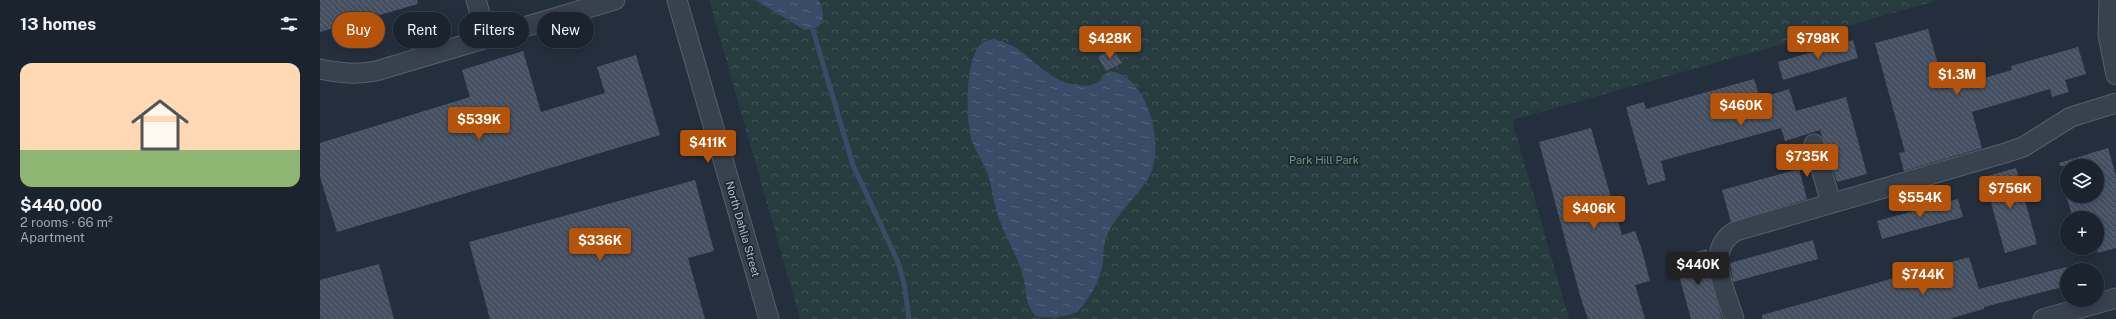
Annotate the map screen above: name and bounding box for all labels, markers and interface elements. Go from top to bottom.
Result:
chip: Buy [332,12,385,48]
chip: Rent [393,12,451,48]
chip: Filters [459,12,529,48]
chip: New [537,12,594,48]
icon: filters [278,13,300,35]
text: 13 homes [20,14,96,34]
pin: $428K [1082,26,1138,60]
pin: $798K [1790,26,1846,60]
text: $428K [1088,31,1132,46]
text: $798K [1796,31,1840,46]
pin: $1.3M [1929,62,1985,96]
text: $1.3M [1938,67,1976,82]
icon: home [124,89,196,161]
pin: $460K [1713,93,1769,127]
text: $460K [1719,98,1763,113]
pin: $539K [451,107,507,141]
text: $539K [457,112,501,127]
pin: $411K [680,130,736,164]
text: $411K [689,135,727,150]
pin: $735K [1779,144,1835,178]
text: $735K [1785,149,1829,164]
park label: Park Hill Park [1289,154,1359,166]
map controls [2060,159,2104,307]
button: layers [2060,159,2104,203]
pin: $756K [1982,176,2038,210]
street label: North Dahlia Street [724,180,762,278]
text: $756K [1988,181,2032,196]
pin: $554K [1892,185,1948,219]
text: $554K [1898,190,1942,205]
text: $440,000 [20,195,102,215]
pin: $406K [1566,196,1622,230]
text: $406K [1572,201,1616,216]
button: + [2060,211,2104,255]
text: 2 rooms · 66 m² [20,215,113,230]
pin: $336K [572,228,628,262]
text: Apartment [20,230,85,245]
text: $336K [578,233,622,248]
pin: $440K [1670,252,1726,286]
text: $440K [1676,257,1720,272]
pin: $744K [1895,262,1951,296]
button: − [2060,263,2104,307]
text: $744K [1901,267,1945,282]

